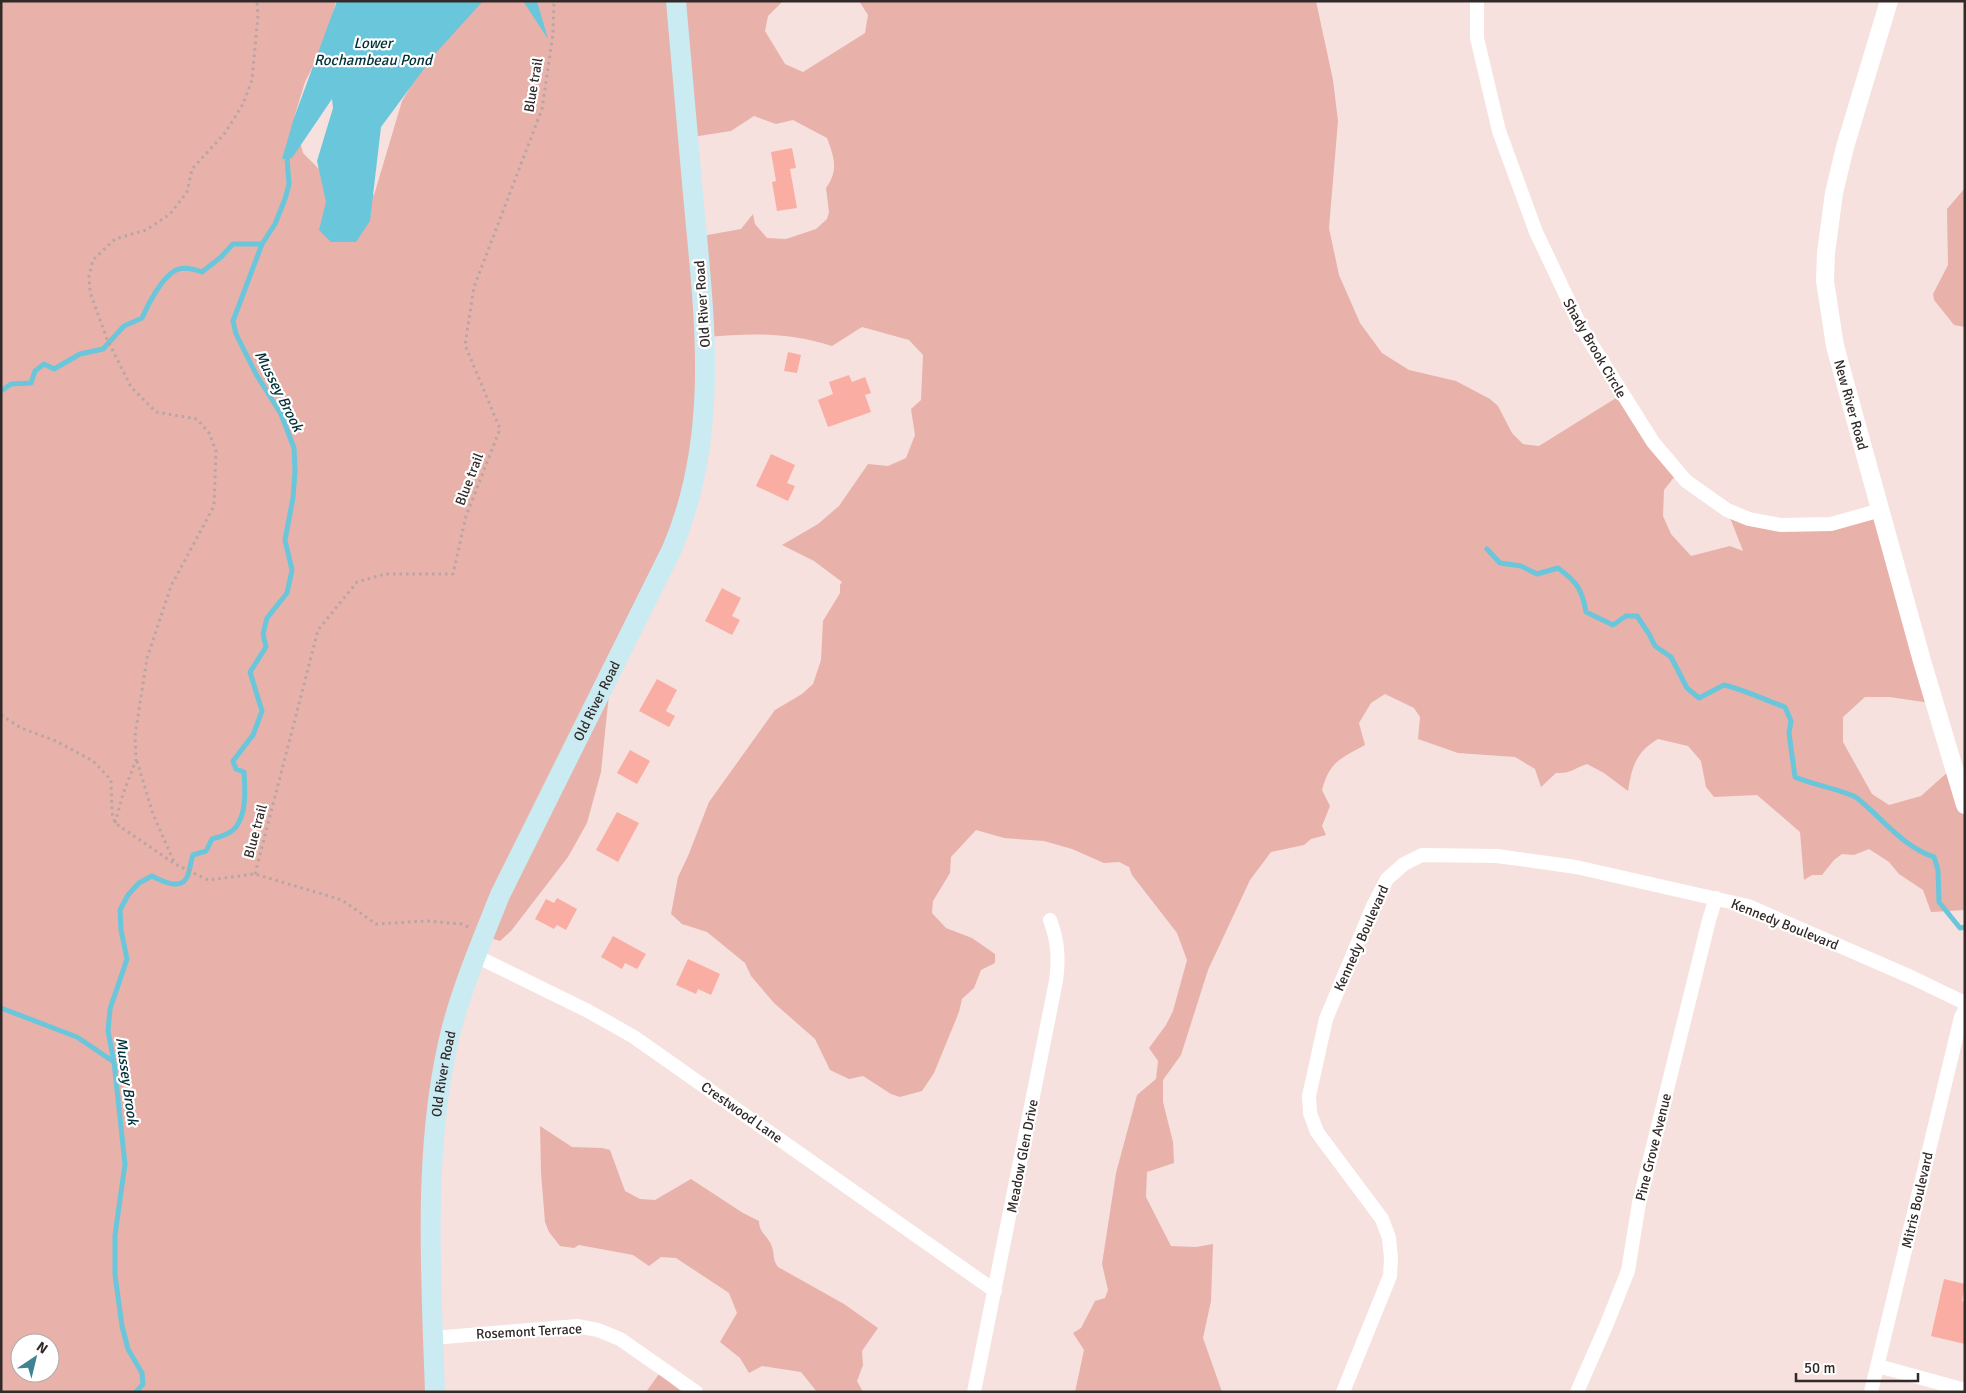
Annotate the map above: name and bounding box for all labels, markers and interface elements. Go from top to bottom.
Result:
water label: Lower Rochambeau Pond [314,34,434,69]
street label: Blue trail [520,56,547,114]
street label: Old River Road [691,260,714,348]
street label: Shady Brook Circle [1559,295,1630,401]
water label: Mussey Brook [251,348,308,436]
street label: New River Road [1830,358,1871,452]
street label: Blue trail [452,450,487,508]
street label: Old River Road [570,658,624,744]
street label: Blue trail [240,802,271,860]
street label: Kennedy Boulevard [1330,882,1393,994]
street label: Kennedy Boulevard [1729,895,1841,954]
street label: Old River Road [428,1029,460,1118]
water label: Mussey Brook [112,1036,142,1127]
street label: Crestwood Lane [698,1078,786,1147]
street label: Pine Grove Avenue [1632,1091,1675,1203]
street label: Meadow Glen Drive [1003,1098,1042,1214]
street label: Mitris Boulevard [1898,1150,1937,1250]
street label: Rosemont Terrace [476,1320,582,1343]
north arrow [10,1333,60,1383]
text: N [33,1338,51,1358]
scale bar [1796,1350,1918,1382]
text: 50 m [1804,1359,1835,1377]

